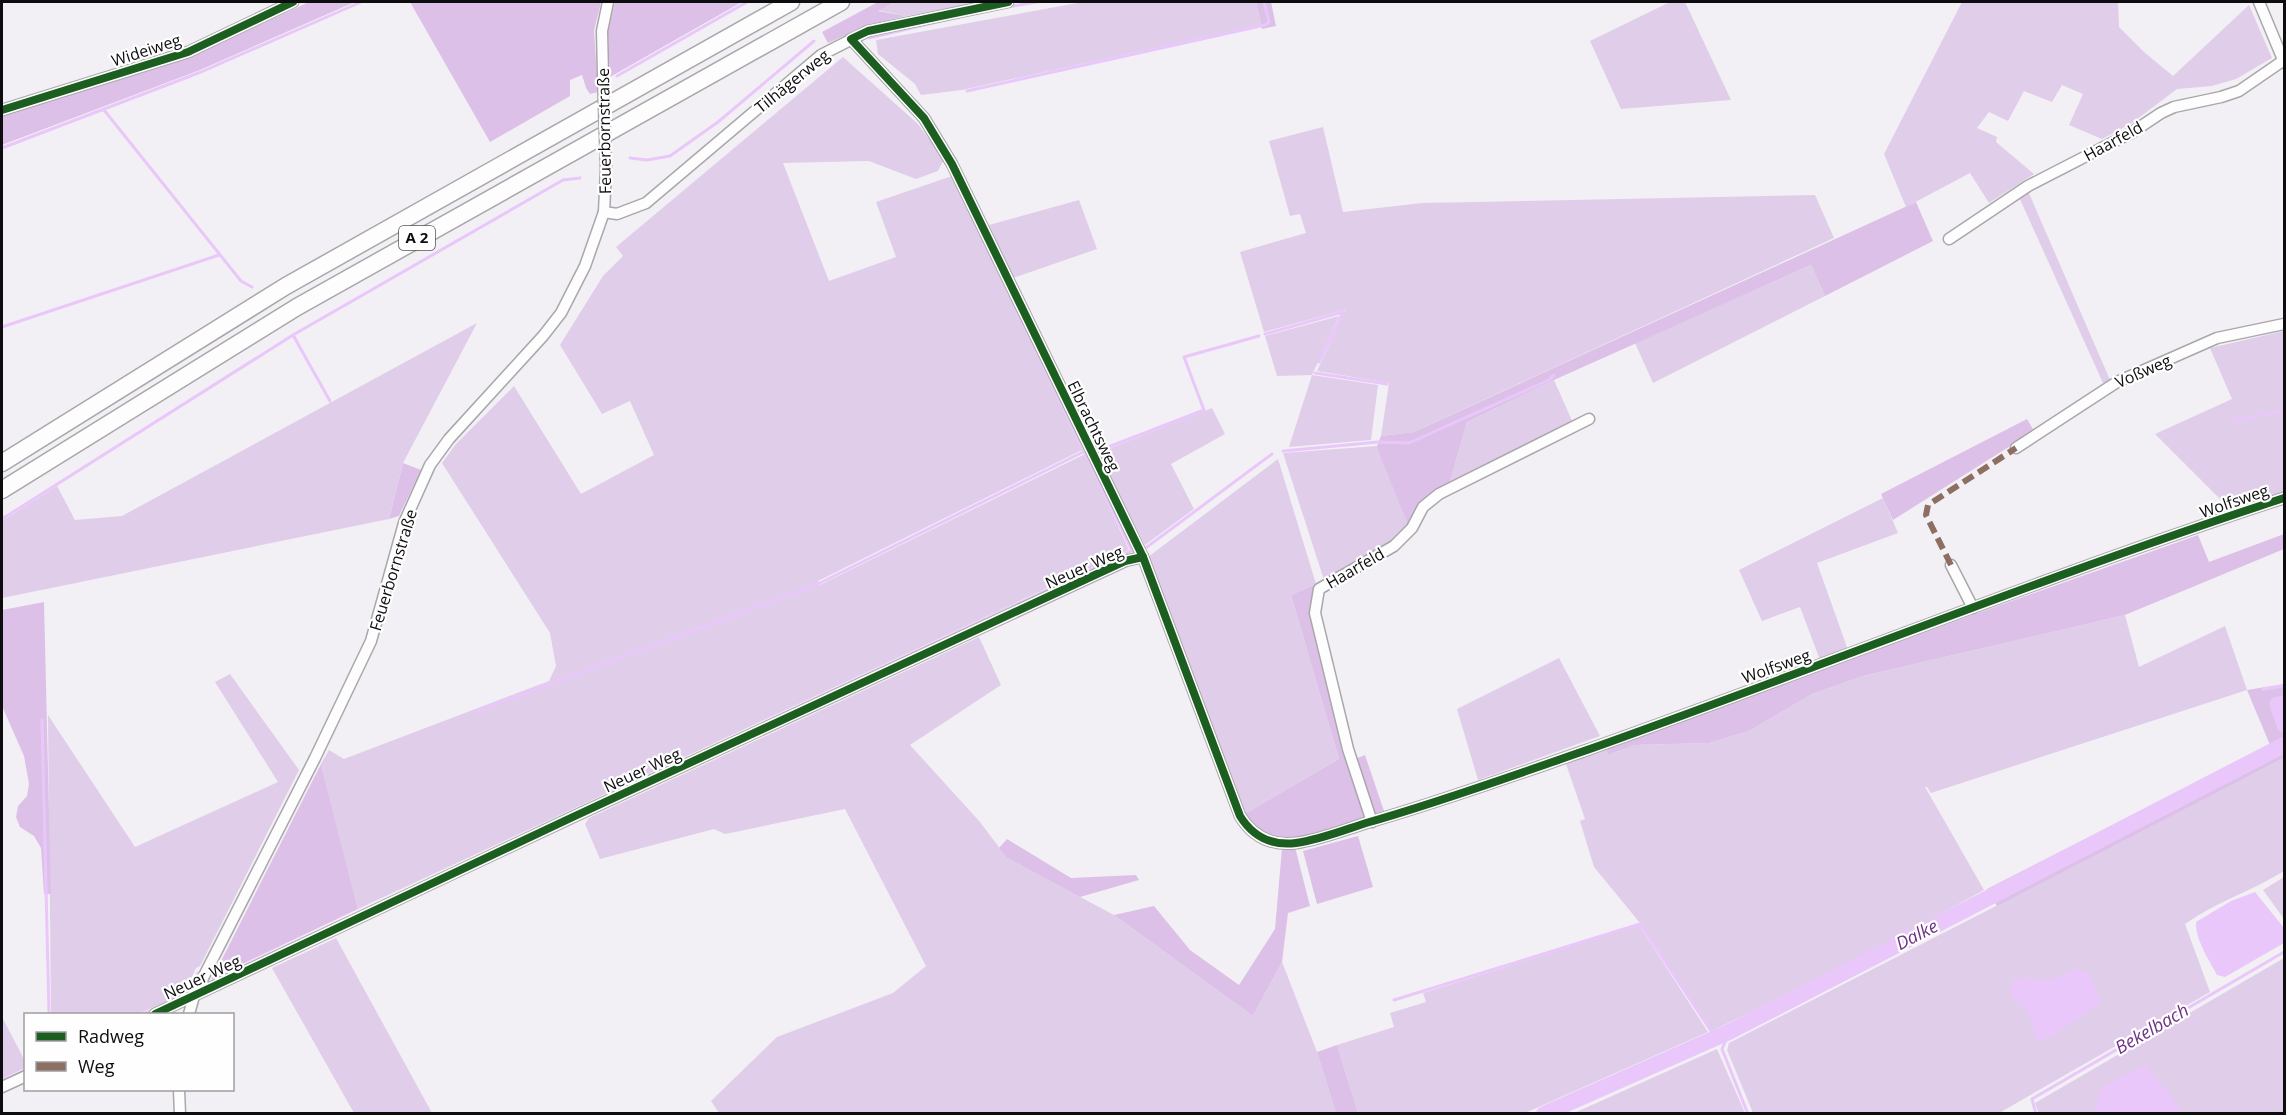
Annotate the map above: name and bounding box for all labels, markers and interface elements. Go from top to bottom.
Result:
street label: Wideiweg [109,28,184,72]
street label: Tilhägerweg [750,44,834,118]
street label: Feuerbornstraße [592,68,616,194]
street label: Haarfeld [2080,116,2146,166]
road number: A 2 [399,226,435,250]
street label: Voßweg [2111,349,2175,393]
street label: Elbrachtsweg [1062,377,1126,476]
street label: Wolfsweg [2197,479,2272,523]
street label: Feuerbornstraße [364,506,422,633]
street label: Neuer Weg [1042,540,1127,594]
street label: Haarfeld [1322,542,1388,594]
street label: Wolfsweg [1739,643,1814,689]
street label: Neuer Weg [600,742,685,798]
water label: Dalke [1891,913,1942,955]
street label: Neuer Weg [160,949,245,1005]
water label: Bekelbach [2110,997,2193,1059]
legend [24,1013,234,1091]
text: Radweg [78,1024,144,1048]
text: Weg [78,1054,115,1078]

